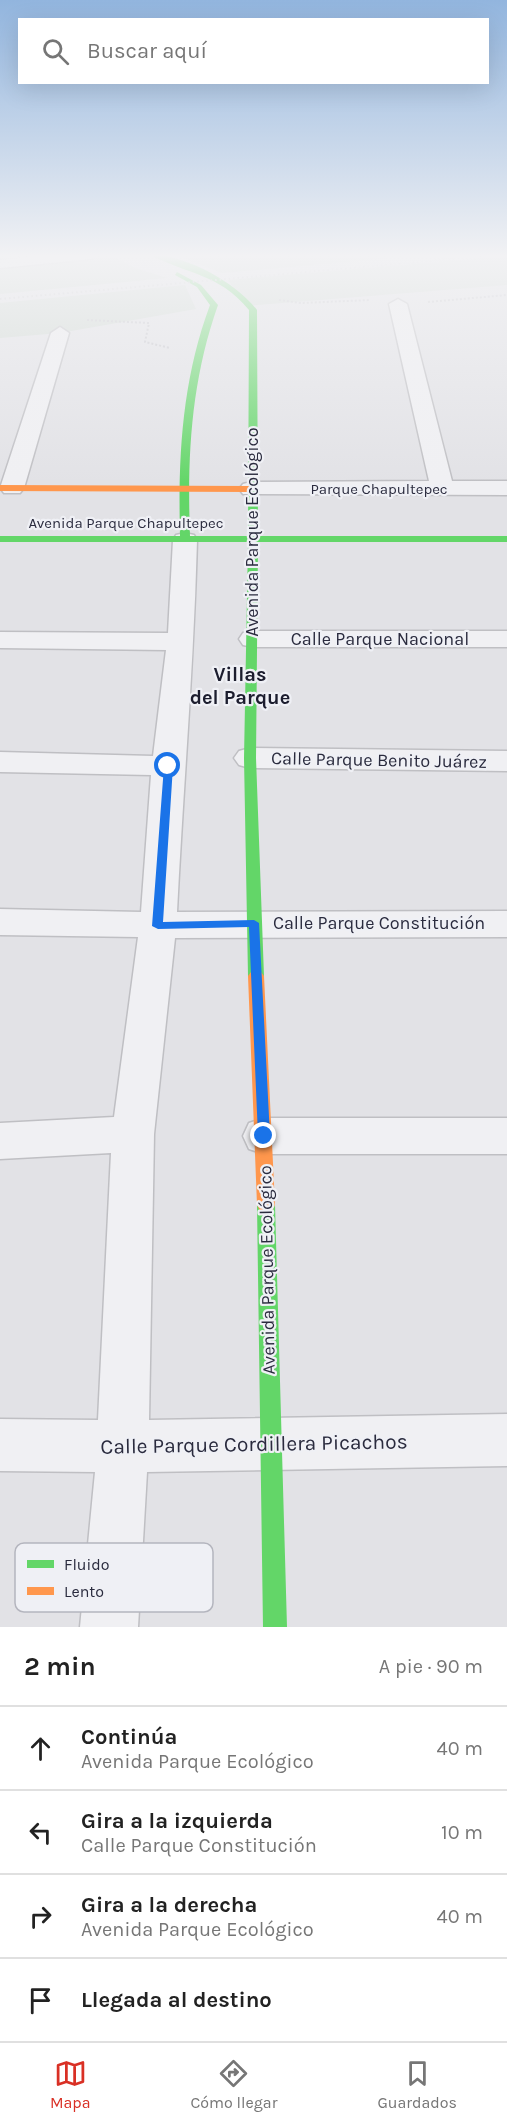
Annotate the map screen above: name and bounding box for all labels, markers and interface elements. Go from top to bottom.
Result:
search box [18,18,489,84]
icon: search [39,35,72,68]
text: Buscar aquí [87,38,207,64]
street label: Avenida Parque Ecológico [241,427,263,637]
street label: Parque Chapultepec [310,480,448,498]
street label: Avenida Parque Chapultepec [29,514,223,532]
street label: Calle Parque Nacional [291,628,469,650]
district label: Villas del Parque [190,663,290,709]
street label: Calle Parque Benito Juárez [271,747,487,773]
route start [154,752,180,778]
street label: Calle Parque Constitución [273,912,485,934]
route end [250,1122,276,1148]
street label: Avenida Parque Ecológico [254,1165,280,1375]
street label: Calle Parque Cordillera Picachos [100,1429,408,1459]
legend [15,1543,213,1612]
text: Fluido [64,1555,110,1574]
text: Lento [64,1582,104,1601]
text: 2 min [24,1651,96,1682]
text: A pie · 90 m [379,1655,483,1678]
text: Continúa [81,1724,177,1750]
icon: ahead [24,1732,57,1765]
text: 40 m [437,1737,483,1760]
text: Avenida Parque Ecológico [81,1750,314,1773]
text: Gira a la izquierda [81,1808,273,1834]
icon: left [24,1816,57,1849]
text: 10 m [441,1821,483,1844]
text: Calle Parque Constitución [81,1834,317,1857]
text: Gira a la derecha [81,1892,257,1918]
icon: right [24,1900,57,1933]
text: 40 m [437,1905,483,1928]
text: Avenida Parque Ecológico [81,1918,314,1941]
icon: arrive [24,1984,57,2017]
text: Llegada al destino [81,1987,272,2013]
tab: Mapa [50,2057,91,2112]
tab: Cómo llegar [191,2057,277,2112]
tab: Guardados [377,2057,457,2112]

